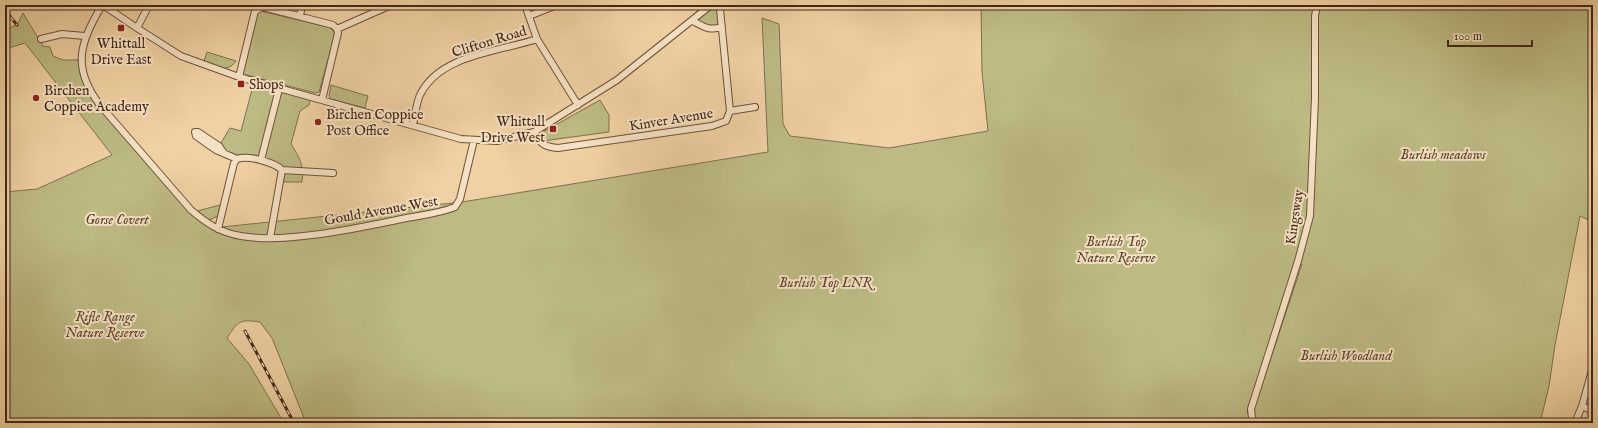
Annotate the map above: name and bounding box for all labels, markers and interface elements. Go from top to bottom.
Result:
street label: Clifton Road [450,22,529,62]
scale bar [1448,22,1532,48]
marker: Whittall Drive East [116,23,126,33]
text: 100 m [1454,29,1482,44]
place label: Whittall Drive East [90,35,152,69]
place label: Shops [249,76,284,94]
marker: Shops [236,79,246,89]
place label: Birchen Coppice Academy [44,82,149,116]
marker: Birchen Coppice Academy [31,93,41,103]
street label: Kinver Avenue [628,104,715,136]
place label: Birchen Coppice Post Office [326,106,424,140]
place label: Whittall Drive West [481,113,545,147]
marker: Birchen Coppice Post Office [313,117,323,127]
marker: Whittall Drive West [548,124,558,134]
park label: Burlish meadows [1400,146,1487,164]
street label: Kingsway [1282,188,1308,246]
street label: Gould Avenue West [323,192,439,230]
park label: Gorse Covert [85,211,149,229]
park label: Burlish Top Nature Reserve [1076,233,1156,267]
park label: Burlish Top LNR [779,274,875,292]
park label: Rifle Range Nature Reserve [65,308,145,342]
park label: Burlish Woodland [1300,347,1393,365]

